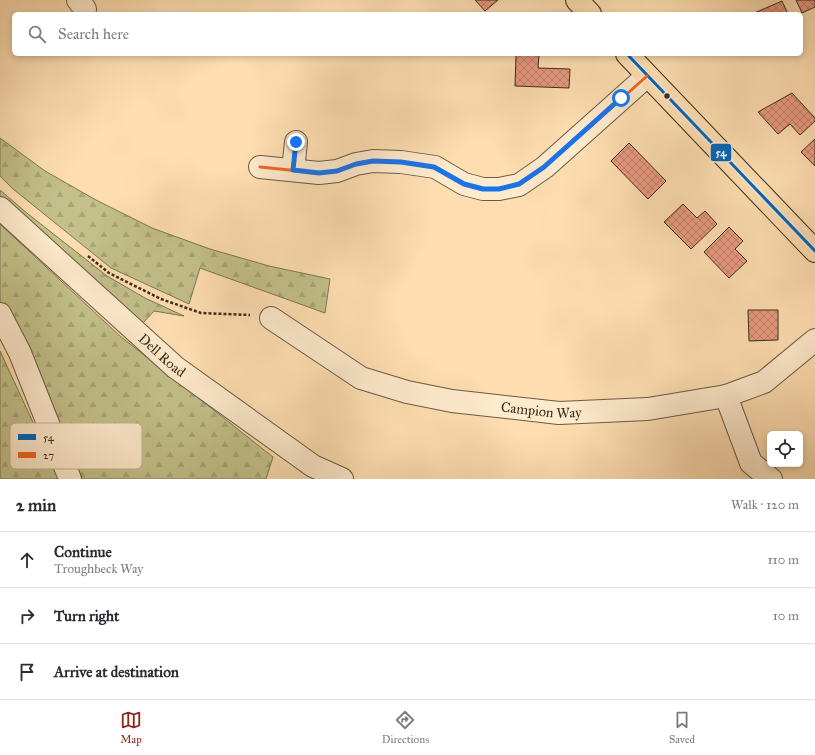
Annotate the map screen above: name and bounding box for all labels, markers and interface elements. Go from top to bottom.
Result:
search box [12,12,803,56]
icon: search [26,23,48,45]
text: Search here [58,25,129,43]
route start [612,89,630,107]
unlabelled marker [662,91,672,101]
route end [287,133,305,151]
line badge: 54 [710,143,732,162]
text: 54 [716,146,727,160]
street label: Dell Road [135,330,189,381]
street label: Campion Way [500,399,582,422]
legend [10,423,142,469]
text: 54 [43,431,55,444]
map controls [767,431,803,467]
button: locate [767,431,803,467]
text: 27 [43,449,54,462]
text: 2 min [16,495,56,516]
text: Walk · 120 m [731,497,799,513]
text: Continue [54,543,112,561]
icon: ahead [16,549,38,571]
text: 110 m [767,552,799,568]
text: Troughbeck Way [54,561,143,577]
icon: right [16,605,38,627]
text: Turn right [54,607,119,625]
text: 10 m [773,608,799,624]
icon: arrive [16,661,38,683]
text: Arrive at destination [54,663,179,681]
tab: Map [120,709,142,746]
tab: Directions [382,709,429,746]
tab: Saved [669,709,695,746]

